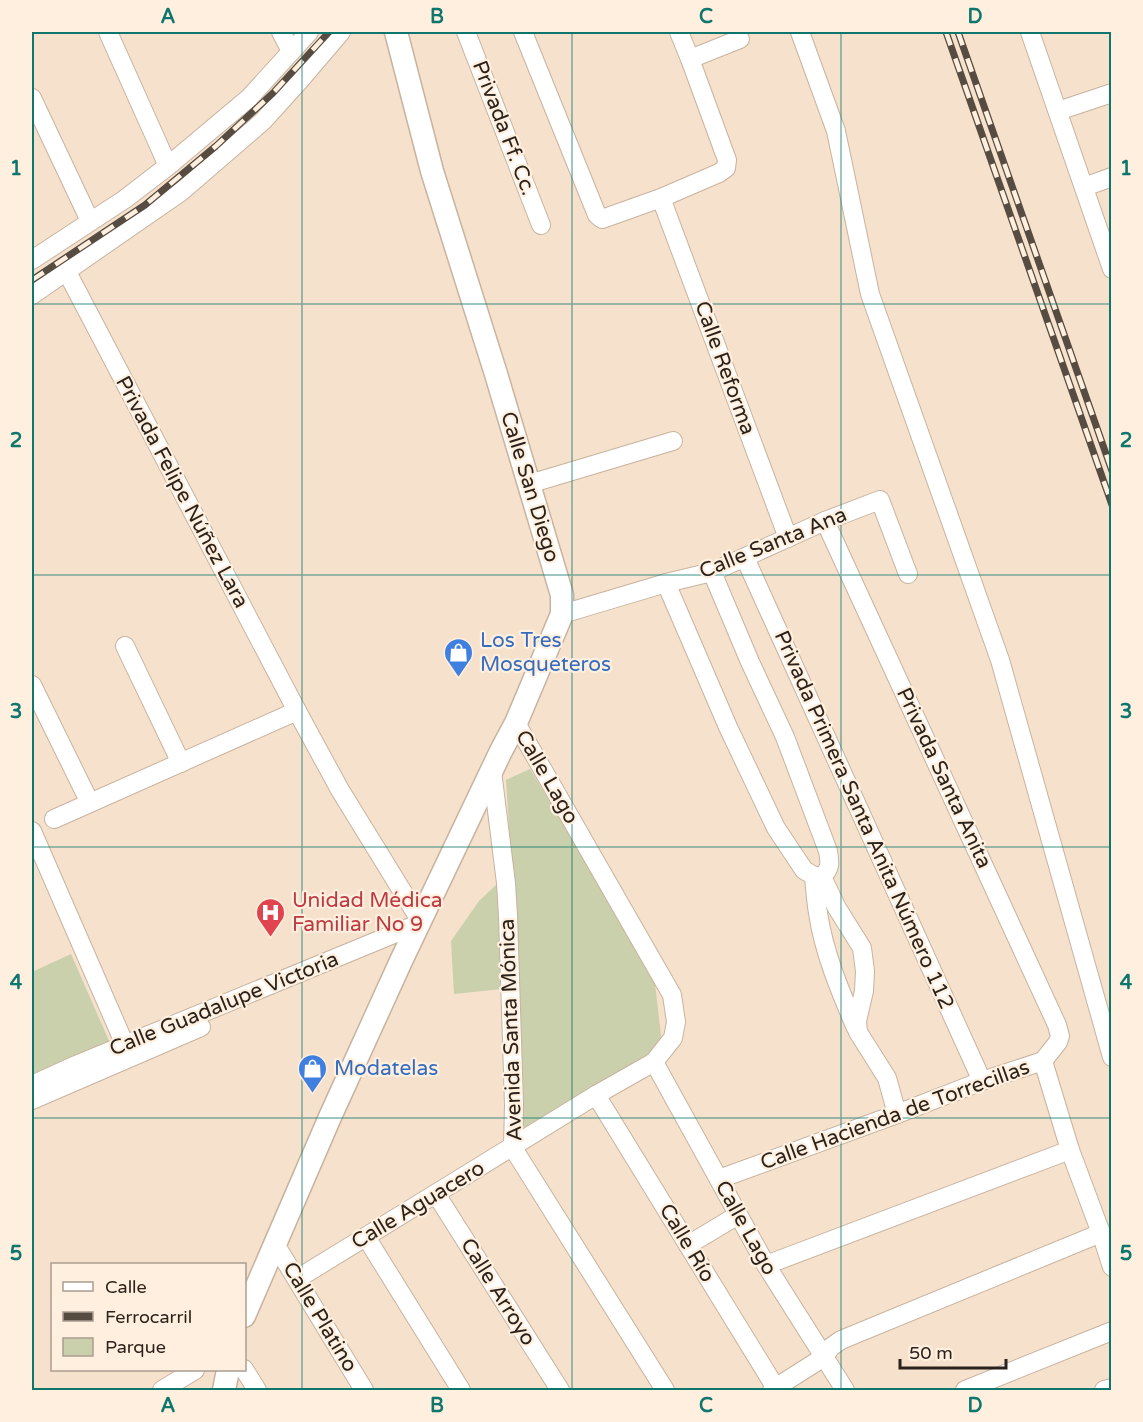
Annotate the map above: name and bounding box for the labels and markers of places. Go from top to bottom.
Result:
place label: Los Tres Mosqueteros [480,628,611,677]
shop icon: Los Tres Mosqueteros [443,636,475,678]
place label: Unidad Médica Familiar No 9 [292,888,443,937]
hospital icon: Unidad Médica Familiar No 9 [255,896,287,938]
shop icon: Modatelas [297,1052,329,1094]
place label: Modatelas [334,1056,438,1081]

